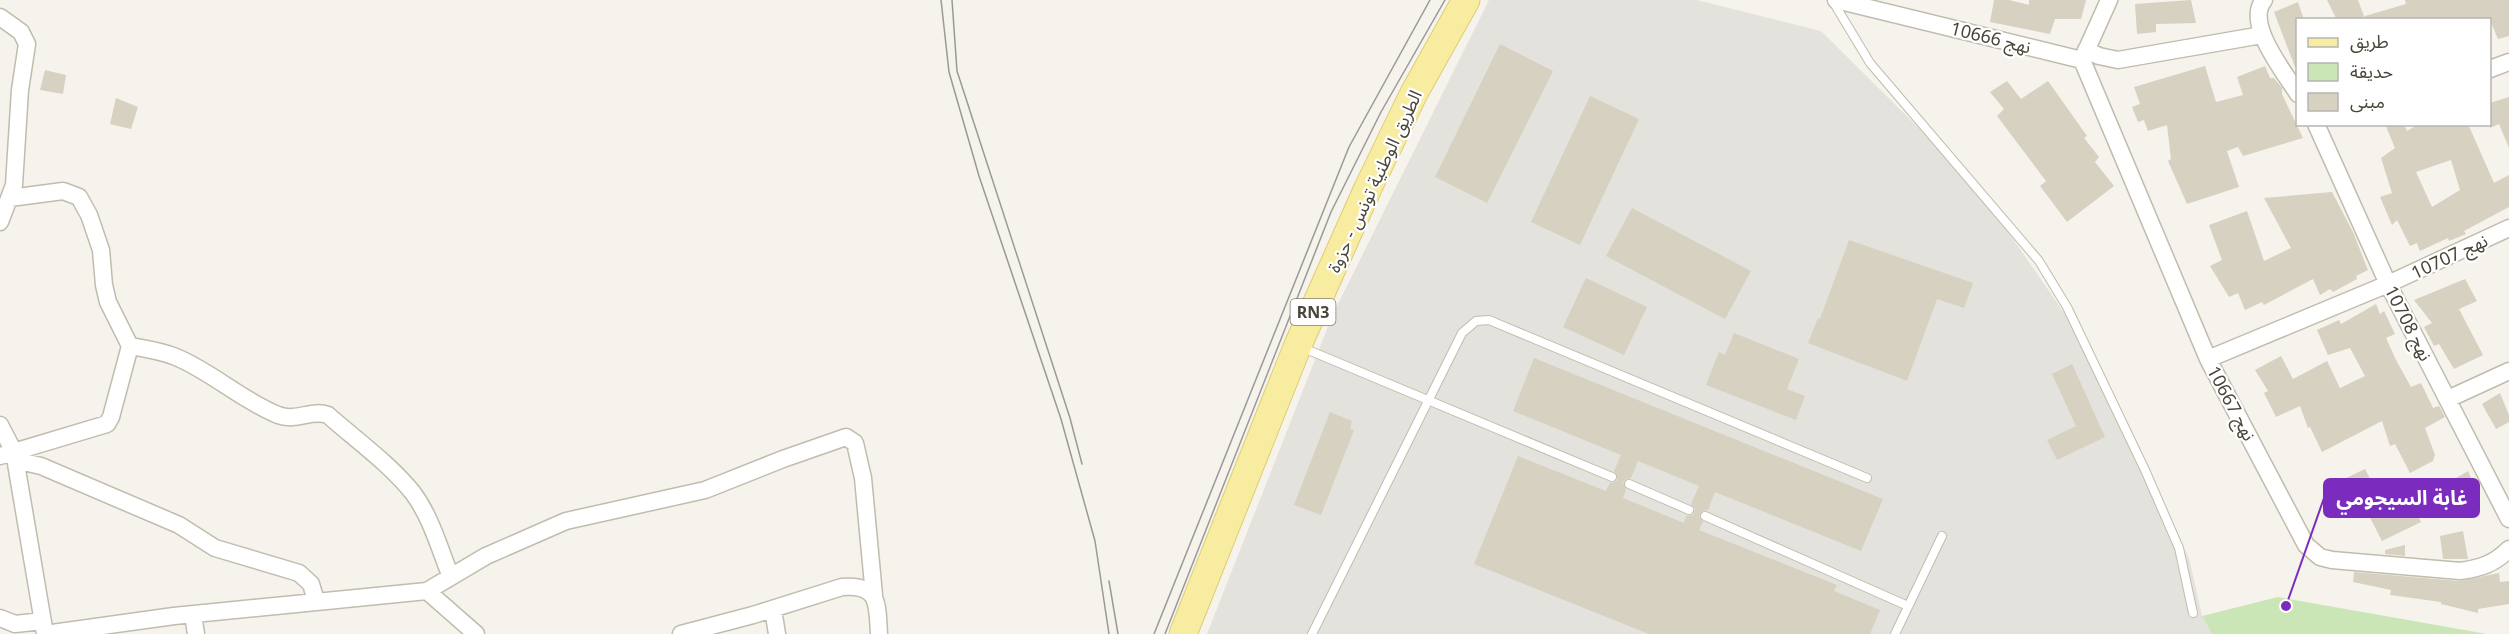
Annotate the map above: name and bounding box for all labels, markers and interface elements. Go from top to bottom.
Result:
street label: نهج 10666 [1948,15,2034,60]
legend [2296,18,2491,126]
text: طريق [2350,29,2389,53]
text: حديقة [2350,59,2393,83]
street label: الطريق الوطنية تونس - حزوة [1321,86,1427,276]
text: مبنى [2350,89,2385,113]
street label: نهج 10707 [2407,228,2492,286]
street label: نهج 10708 [2378,281,2438,366]
road number: RN3 [1290,299,1336,325]
street label: نهج 10667 [2200,361,2262,446]
callout: غابة السيجومي [2324,479,2479,517]
text: غابة السيجومي [2336,484,2468,515]

